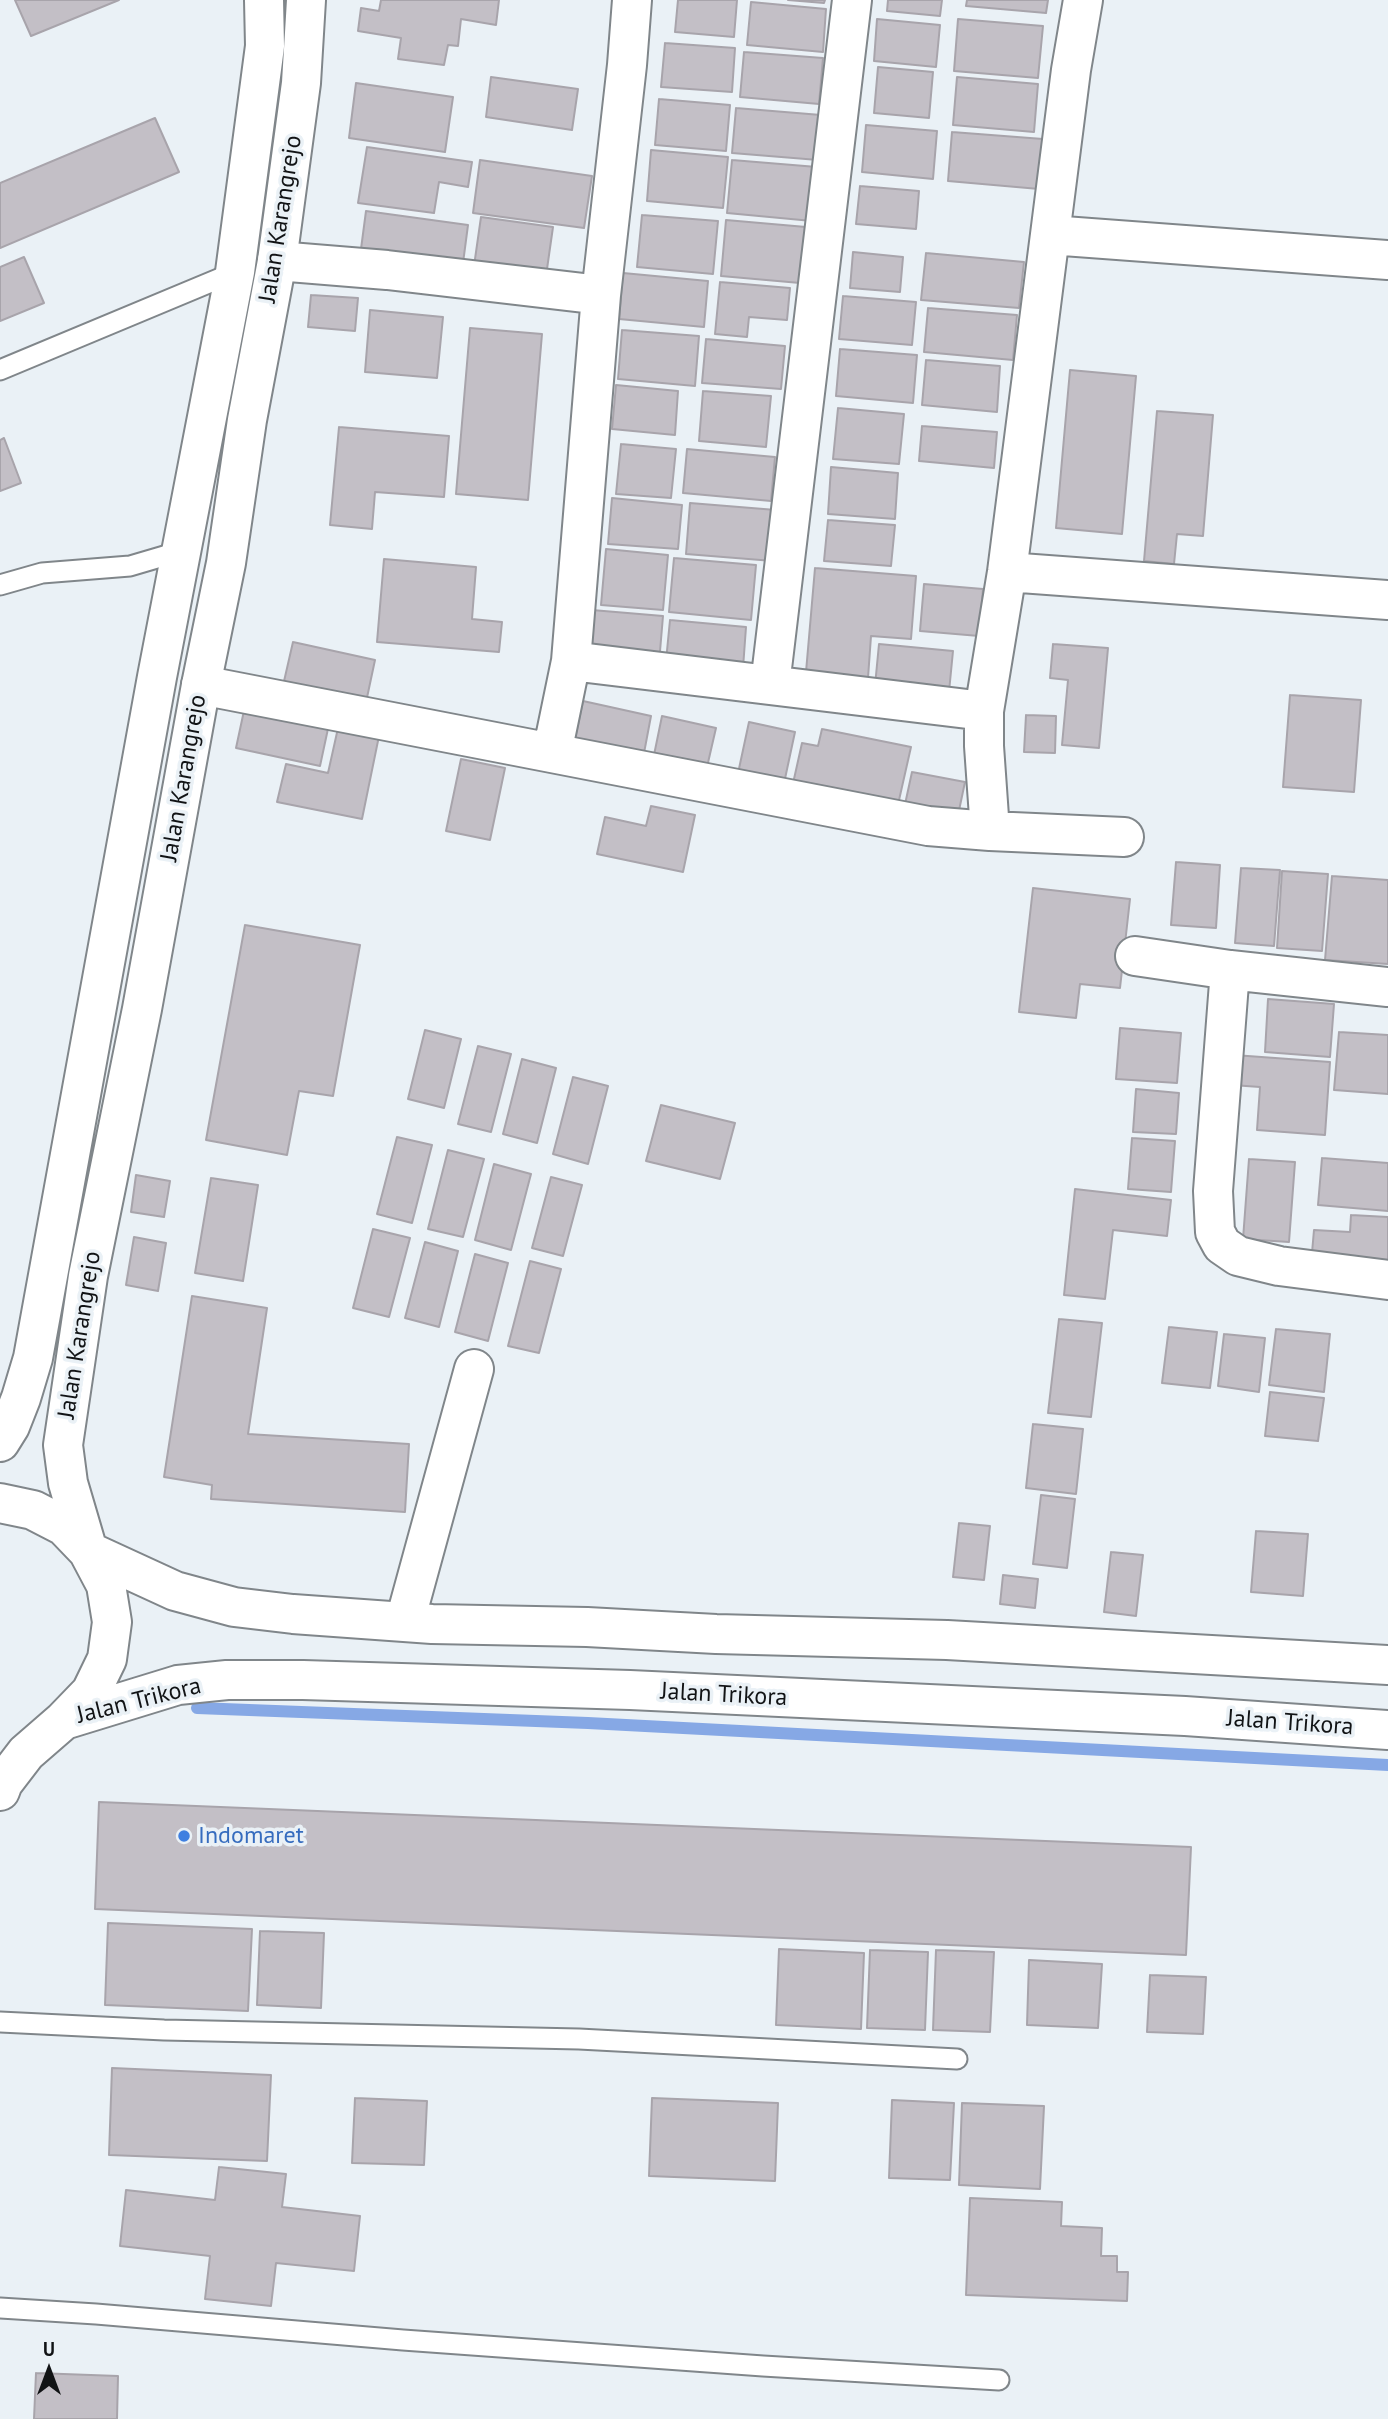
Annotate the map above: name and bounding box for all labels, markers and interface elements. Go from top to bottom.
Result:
street label: Jalan Karangrejo [254,133,308,305]
street label: Jalan Karangrejo [155,692,213,864]
street label: Jalan Karangrejo [53,1249,107,1421]
street label: Jalan Trikora [74,1672,204,1730]
street label: Jalan Trikora [660,1677,788,1713]
street label: Jalan Trikora [1226,1704,1354,1742]
place label: Indomaret [198,1822,304,1850]
marker: Indomaret [176,1828,192,1844]
north arrow [14,2335,84,2405]
text: U [43,2337,55,2361]

